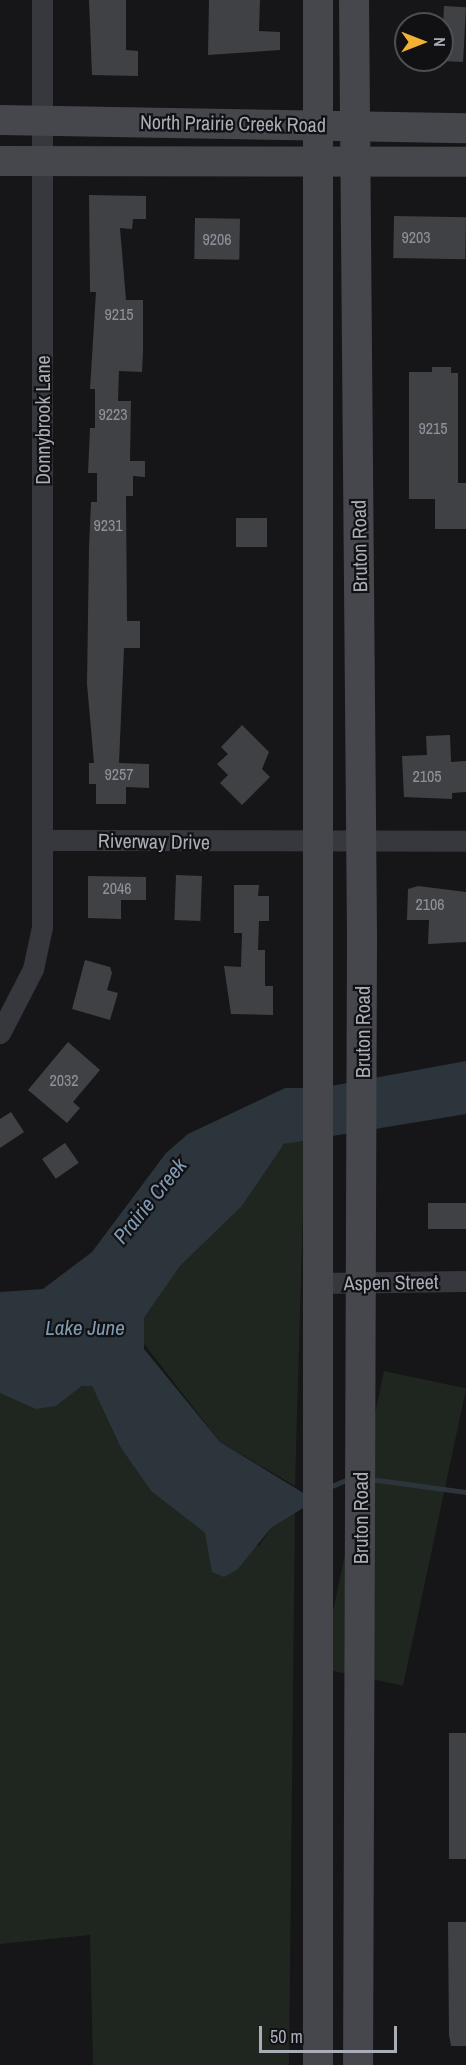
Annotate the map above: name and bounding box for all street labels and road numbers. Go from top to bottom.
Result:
street label: North Prairie Creek Road [140,109,326,137]
street label: Donnybrook Lane [30,355,54,485]
street label: Bruton Road [346,500,372,592]
street label: Riverway Drive [98,828,210,854]
street label: Bruton Road [350,986,374,1078]
street label: Aspen Street [343,1269,439,1295]
street label: Bruton Road [348,1472,372,1564]

